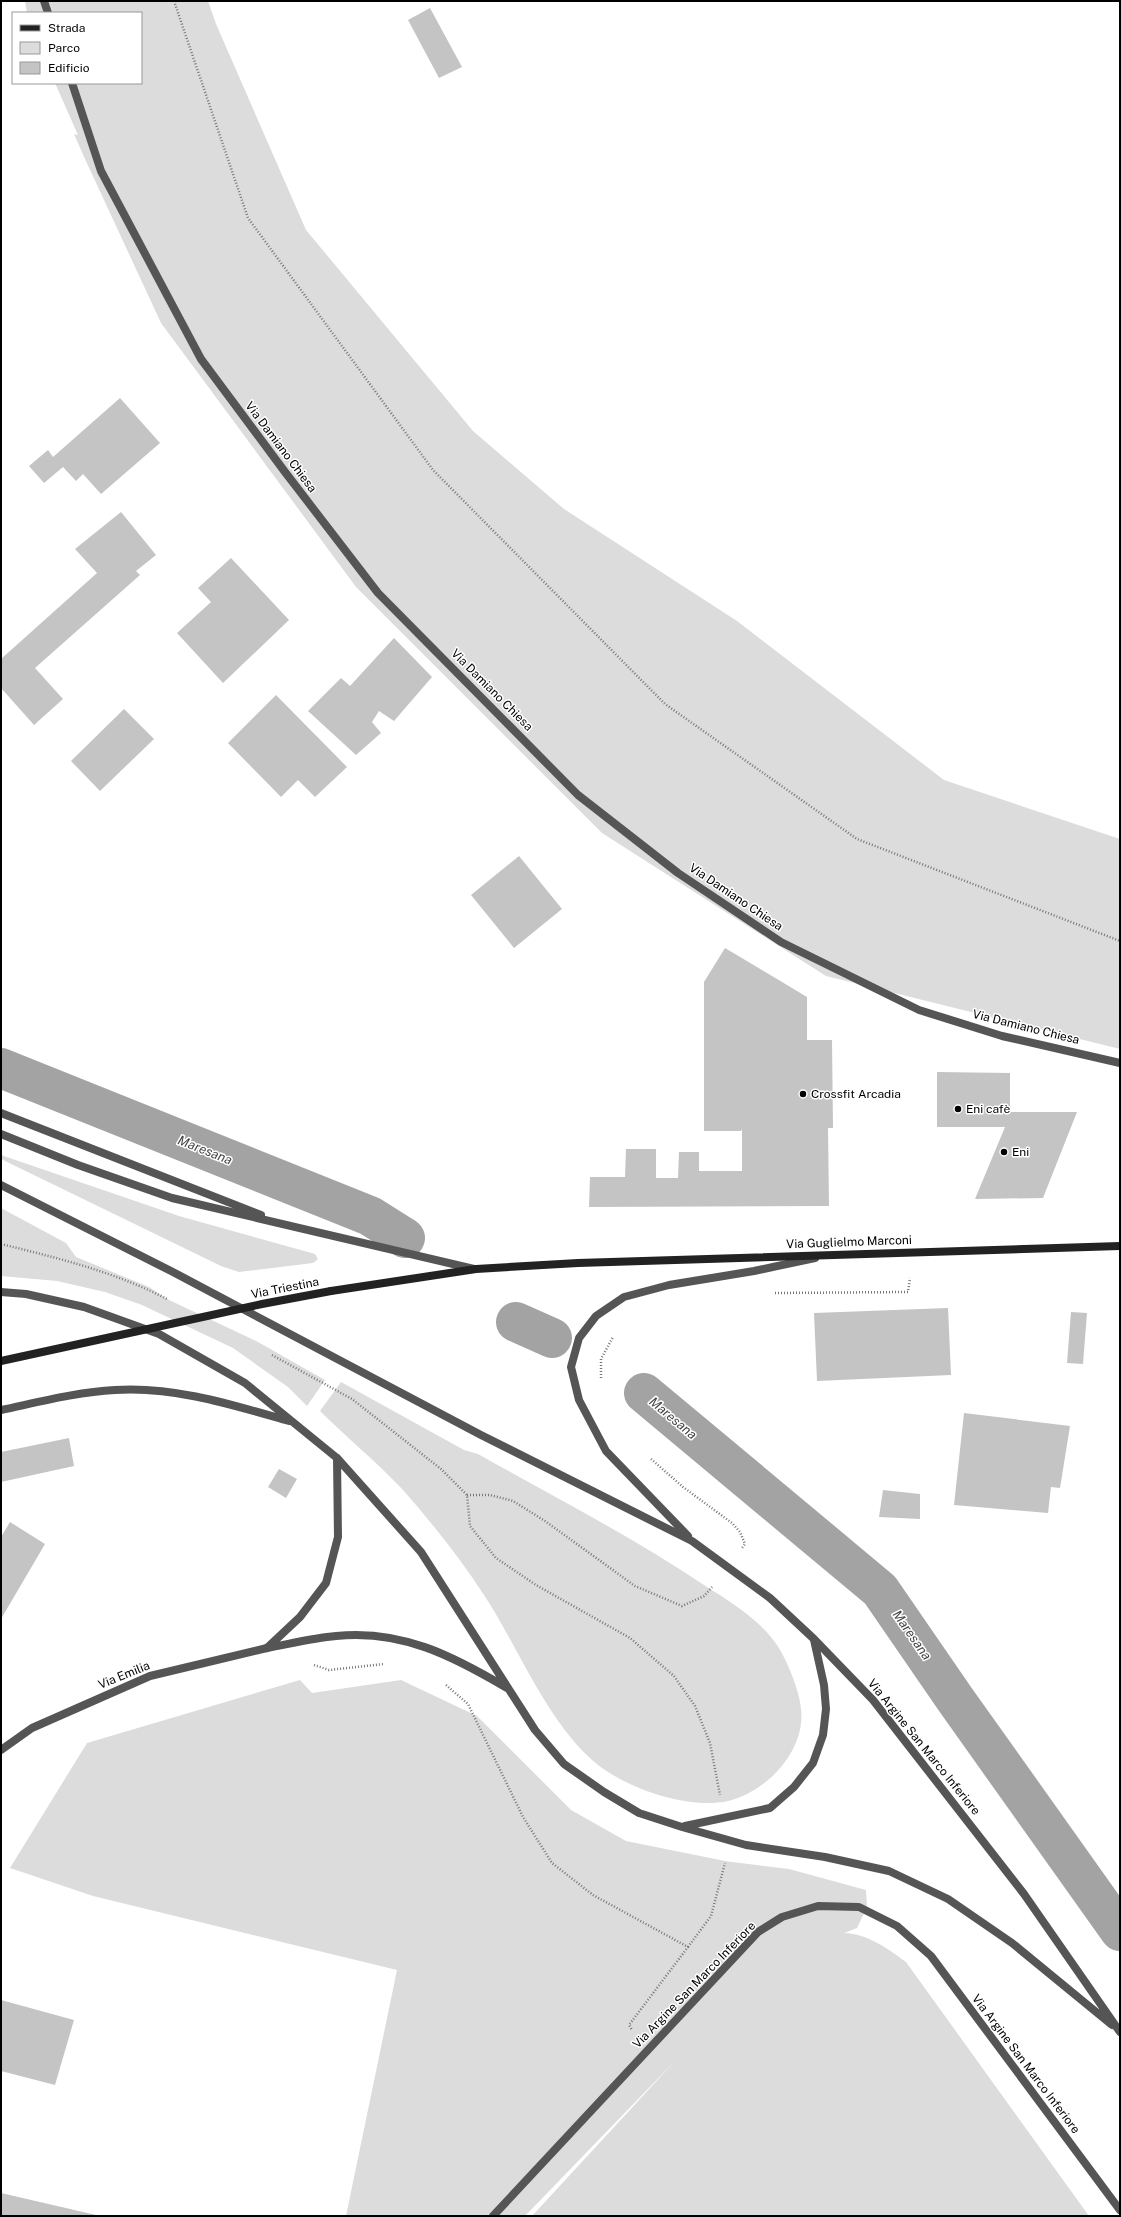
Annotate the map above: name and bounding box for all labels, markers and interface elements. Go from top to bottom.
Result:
legend [12,12,142,84]
text: Strada [48,21,85,35]
text: Parco [48,41,80,55]
text: Edificio [48,61,90,75]
street label: Via Damiano Chiesa [242,399,320,495]
street label: Via Damiano Chiesa [448,646,536,734]
street label: Via Damiano Chiesa [687,861,785,933]
street label: Via Damiano Chiesa [971,1007,1081,1047]
place label: Crossfit Arcadia [811,1087,901,1101]
marker: Crossfit Arcadia [798,1089,808,1099]
place label: Eni cafè [966,1102,1010,1116]
marker: Eni cafè [953,1104,963,1114]
water label: Maresana [176,1132,234,1168]
place label: Eni [1012,1145,1029,1159]
marker: Eni [999,1147,1009,1157]
street label: Via Guglielmo Marconi [786,1233,912,1251]
street label: Via Triestina [250,1275,320,1301]
water label: Maresana [646,1394,700,1442]
water label: Maresana [889,1607,935,1663]
street label: Via Emilia [96,1658,152,1692]
street label: Via Argine San Marco Inferiore [865,1676,983,1818]
street label: Via Argine San Marco Inferiore [630,1919,758,2051]
street label: Via Argine San Marco Inferiore [969,1992,1083,2136]

